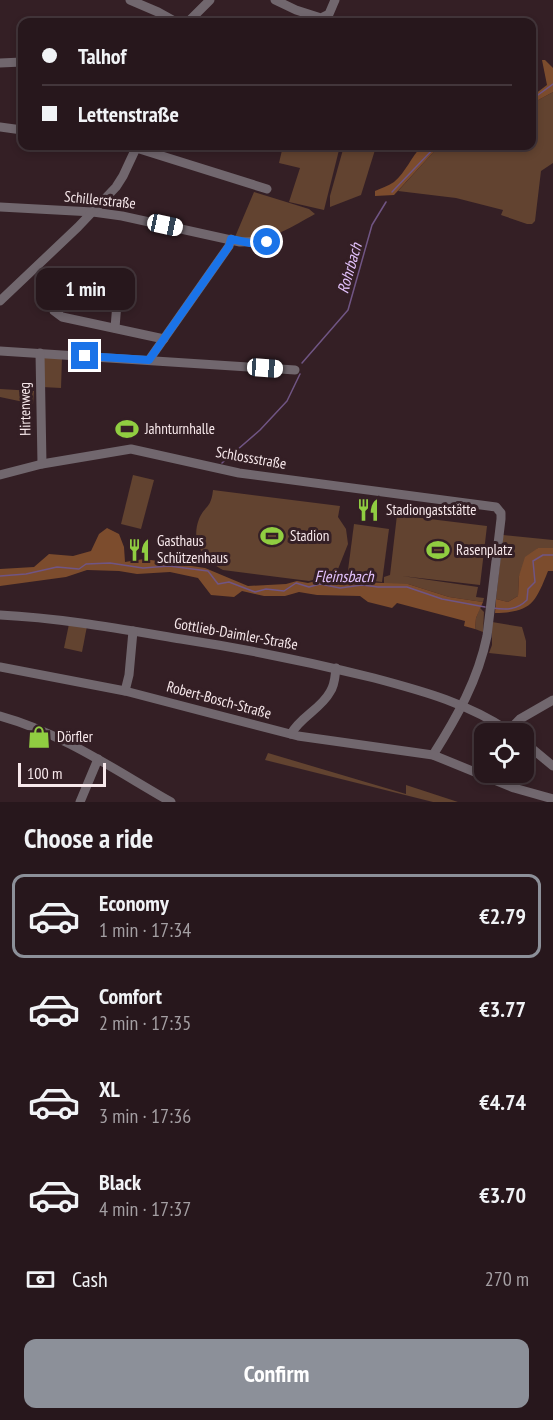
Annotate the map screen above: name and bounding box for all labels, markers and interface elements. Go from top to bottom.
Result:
text: Talhof [78,42,126,70]
text: Lettenstraße [78,100,179,128]
street label: Schillerstraße [63,186,137,213]
car [146,212,184,238]
route start [253,228,280,255]
water label: Rohrbach [332,240,366,296]
callout: 1 min [36,269,134,311]
text: 1 min [65,276,106,302]
route end [71,342,98,369]
car [246,358,284,378]
street label: Hirtenweg [15,382,34,436]
sports icon: Jahnturnhalle [114,416,140,442]
place label: Jahnturnhalle [144,419,215,438]
street label: Schlossstraße [214,442,288,473]
restaurant icon: Stadiongaststätte [355,497,381,523]
place label: Stadiongaststätte [386,500,477,519]
sports icon: Stadion [259,523,285,549]
place label: Stadion [290,526,329,545]
place label: Gasthaus Schützenhaus [157,531,228,567]
restaurant icon: Gasthaus Schützenhaus [126,537,152,563]
sports icon: Rasenplatz [425,537,451,563]
place label: Rasenplatz [456,540,513,559]
water label: Fleinsbach [315,566,374,586]
street label: Gottlieb-Daimler-Straße [173,613,299,654]
street label: Robert-Bosch-Straße [165,676,274,723]
map controls [474,723,534,783]
button: locate [474,723,534,783]
shop icon: Dörfler [26,724,52,750]
place label: Dörfler [57,727,94,746]
scale bar [18,760,106,788]
text: 100 m [27,763,62,783]
text: Choose a ride [24,821,153,855]
icon: car [27,889,81,943]
text: Economy [99,889,169,917]
text: €2.79 [479,902,526,930]
text: 1 min · 17:34 [99,917,191,943]
icon: car [27,982,81,1036]
text: Comfort [99,982,162,1010]
text: €3.77 [479,995,526,1023]
text: 2 min · 17:35 [99,1010,191,1036]
icon: car [27,1075,81,1129]
text: XL [99,1075,120,1103]
text: €4.74 [479,1088,526,1116]
text: 3 min · 17:36 [99,1103,191,1129]
icon: car [27,1168,81,1222]
text: Black [99,1168,141,1196]
text: €3.70 [479,1181,526,1209]
text: 4 min · 17:37 [99,1196,191,1222]
icon: cash [24,1263,57,1296]
text: Cash [72,1265,108,1293]
text: 270 m [485,1266,529,1292]
button: Confirm [24,1339,529,1408]

